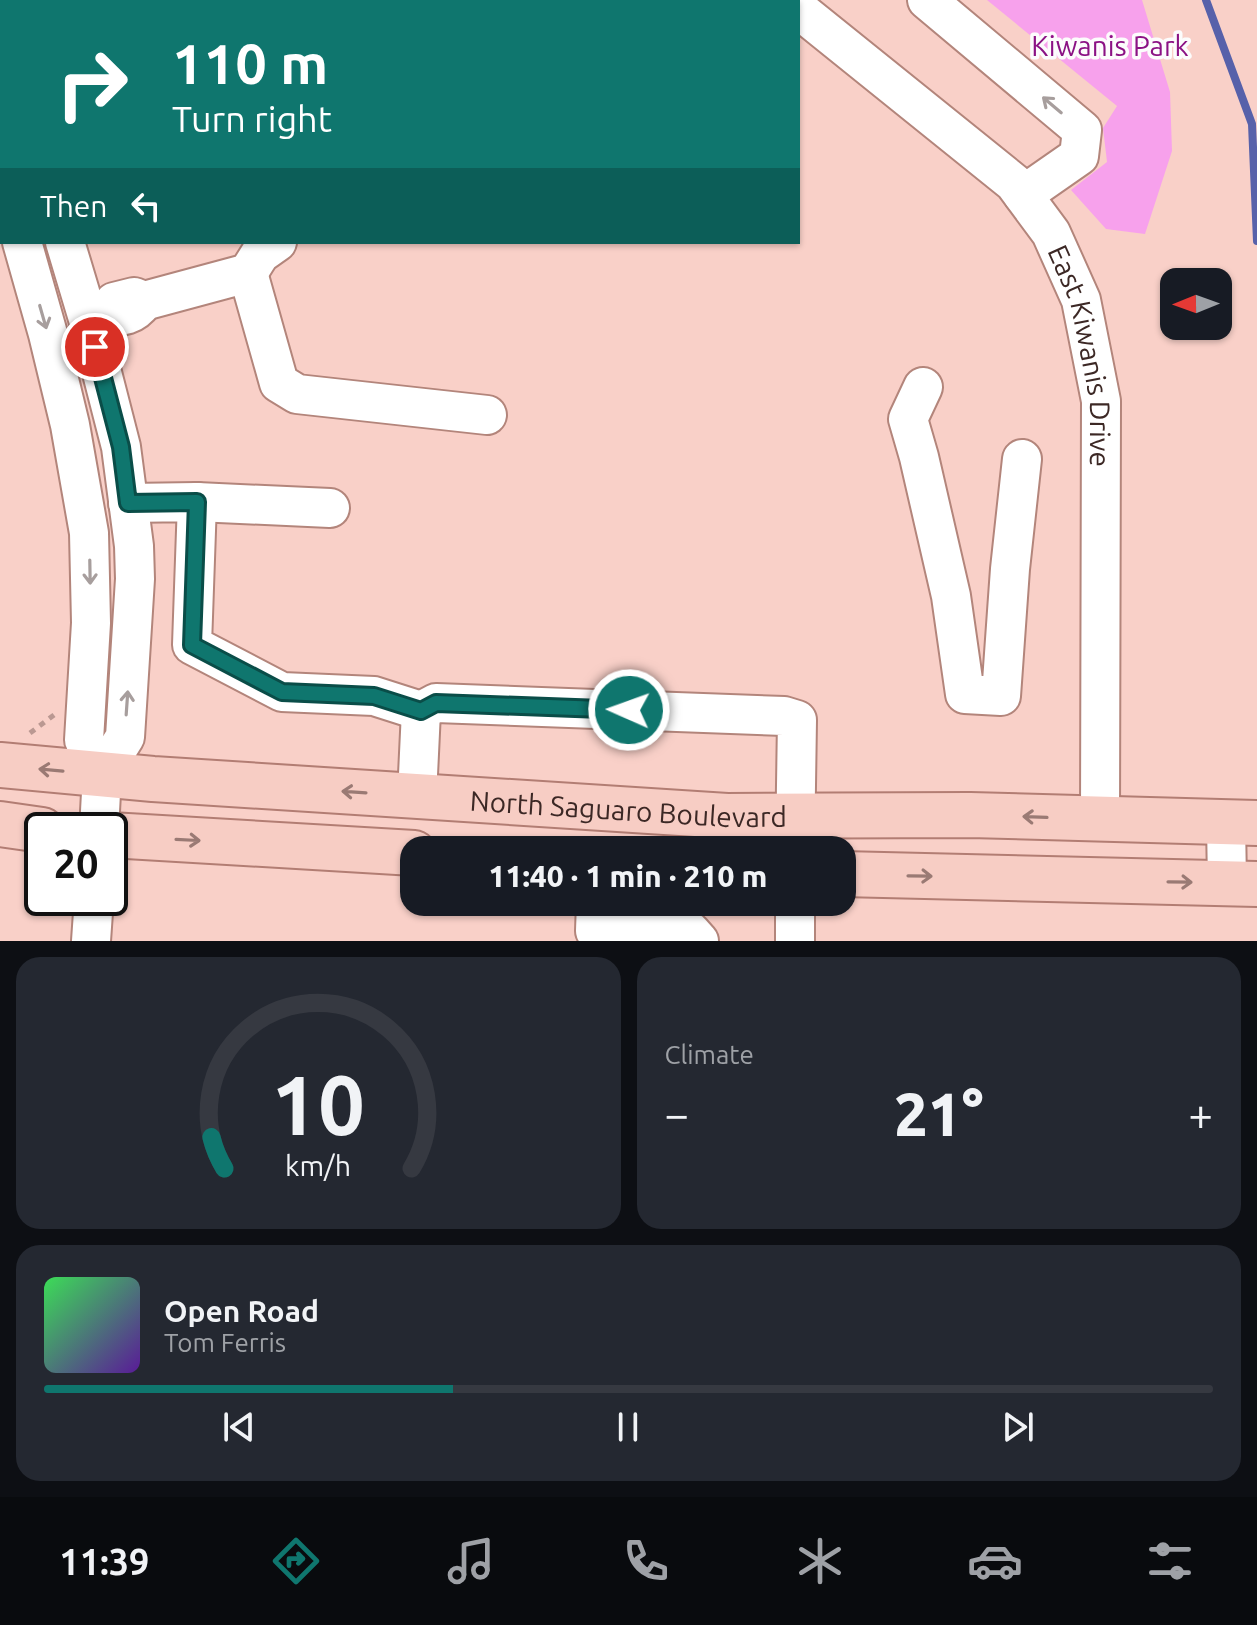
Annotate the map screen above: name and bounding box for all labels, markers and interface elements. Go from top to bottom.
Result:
park label: Kiwanis Park [1031,30,1189,61]
icon: right [40,32,144,136]
text: 110 m [172,32,328,95]
one-way arrow [1042,96,1062,114]
text: Turn right [172,98,332,139]
icon: left [124,184,168,228]
text: Then [40,189,108,223]
street label: East Kiwanis Drive [1043,240,1117,467]
north arrow [1160,268,1232,340]
map controls [1160,268,1232,340]
one-way arrow [37,304,52,329]
pin [61,313,129,381]
icon: arrive [73,325,117,369]
one-way arrow [82,558,97,585]
position arrow [587,668,671,752]
one-way arrow [120,690,135,717]
one-way arrow [38,762,65,777]
one-way arrow [341,784,368,799]
street label: North Saguaro Boulevard [469,784,787,832]
one-way arrow [1022,810,1049,825]
speed limit sign: 20 [24,812,128,916]
one-way arrow [174,833,201,848]
text: 11:40 · 1 min · 210 m [489,859,767,893]
one-way arrow [906,869,933,884]
one-way arrow [1166,875,1193,890]
text: Climate [665,1040,754,1069]
text: 10 [271,1057,365,1151]
text: 21° [894,1080,983,1147]
text: − [665,1089,689,1138]
text: + [1188,1089,1213,1138]
text: km/h [285,1149,351,1181]
text: Open Road [164,1294,319,1328]
text: Tom Ferris [164,1328,286,1357]
icon: previous [217,1405,261,1449]
icon: pause [606,1405,650,1449]
icon: next [996,1405,1040,1449]
icon: directions [268,1533,324,1589]
icon: music [443,1533,499,1589]
icon: phone [618,1533,674,1589]
icon: climate [792,1533,848,1589]
icon: car [967,1533,1023,1589]
icon: filters [1142,1533,1198,1589]
text: 11:39 [59,1541,149,1582]

